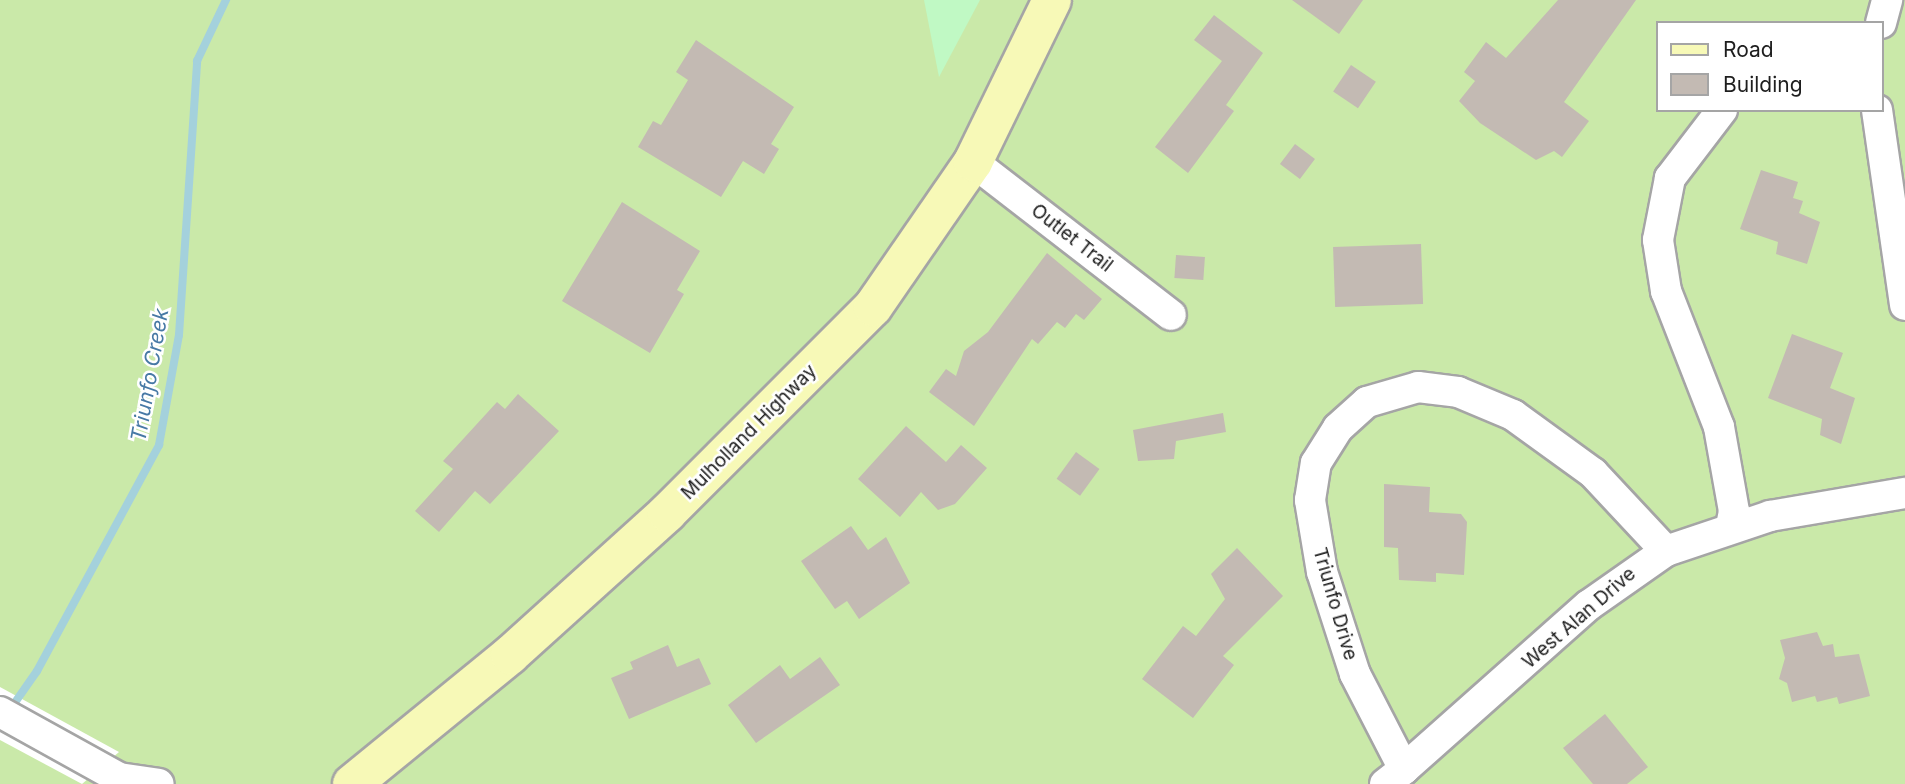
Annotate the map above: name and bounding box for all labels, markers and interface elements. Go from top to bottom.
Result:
legend [1657,21,1884,112]
text: Road [1723,37,1774,62]
text: Building [1723,72,1803,97]
street label: Outlet Trail [1027,199,1117,277]
water label: Triunfo Creek [126,306,174,444]
street label: Mulholland Highway [677,360,821,504]
street label: Triunfo Drive [1308,545,1362,663]
street label: West Alan Drive [1518,563,1640,673]

